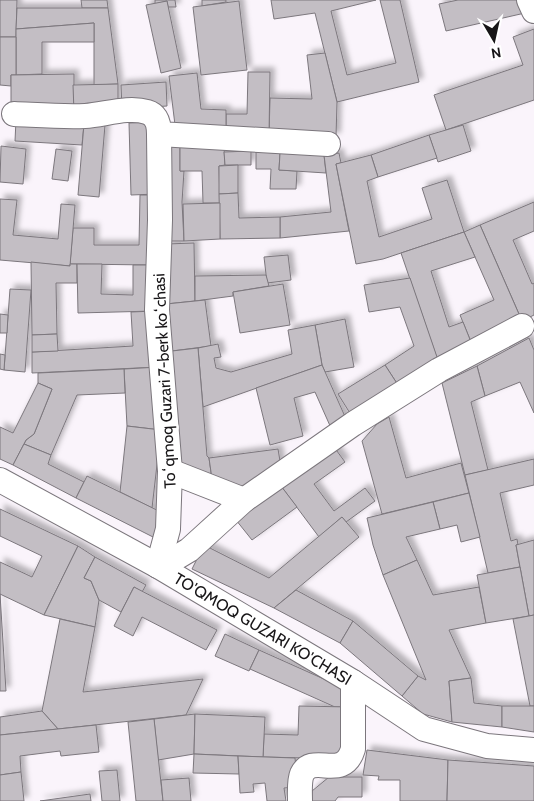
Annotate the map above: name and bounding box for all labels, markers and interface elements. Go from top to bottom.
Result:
north arrow [469,15,519,65]
text: N [490,43,502,63]
street label: Toʻqmoq Guzari 7-berk koʻchasi [149,273,180,489]
street label: TO'QMOQ GUZARI KO'CHASI [171,569,355,689]

